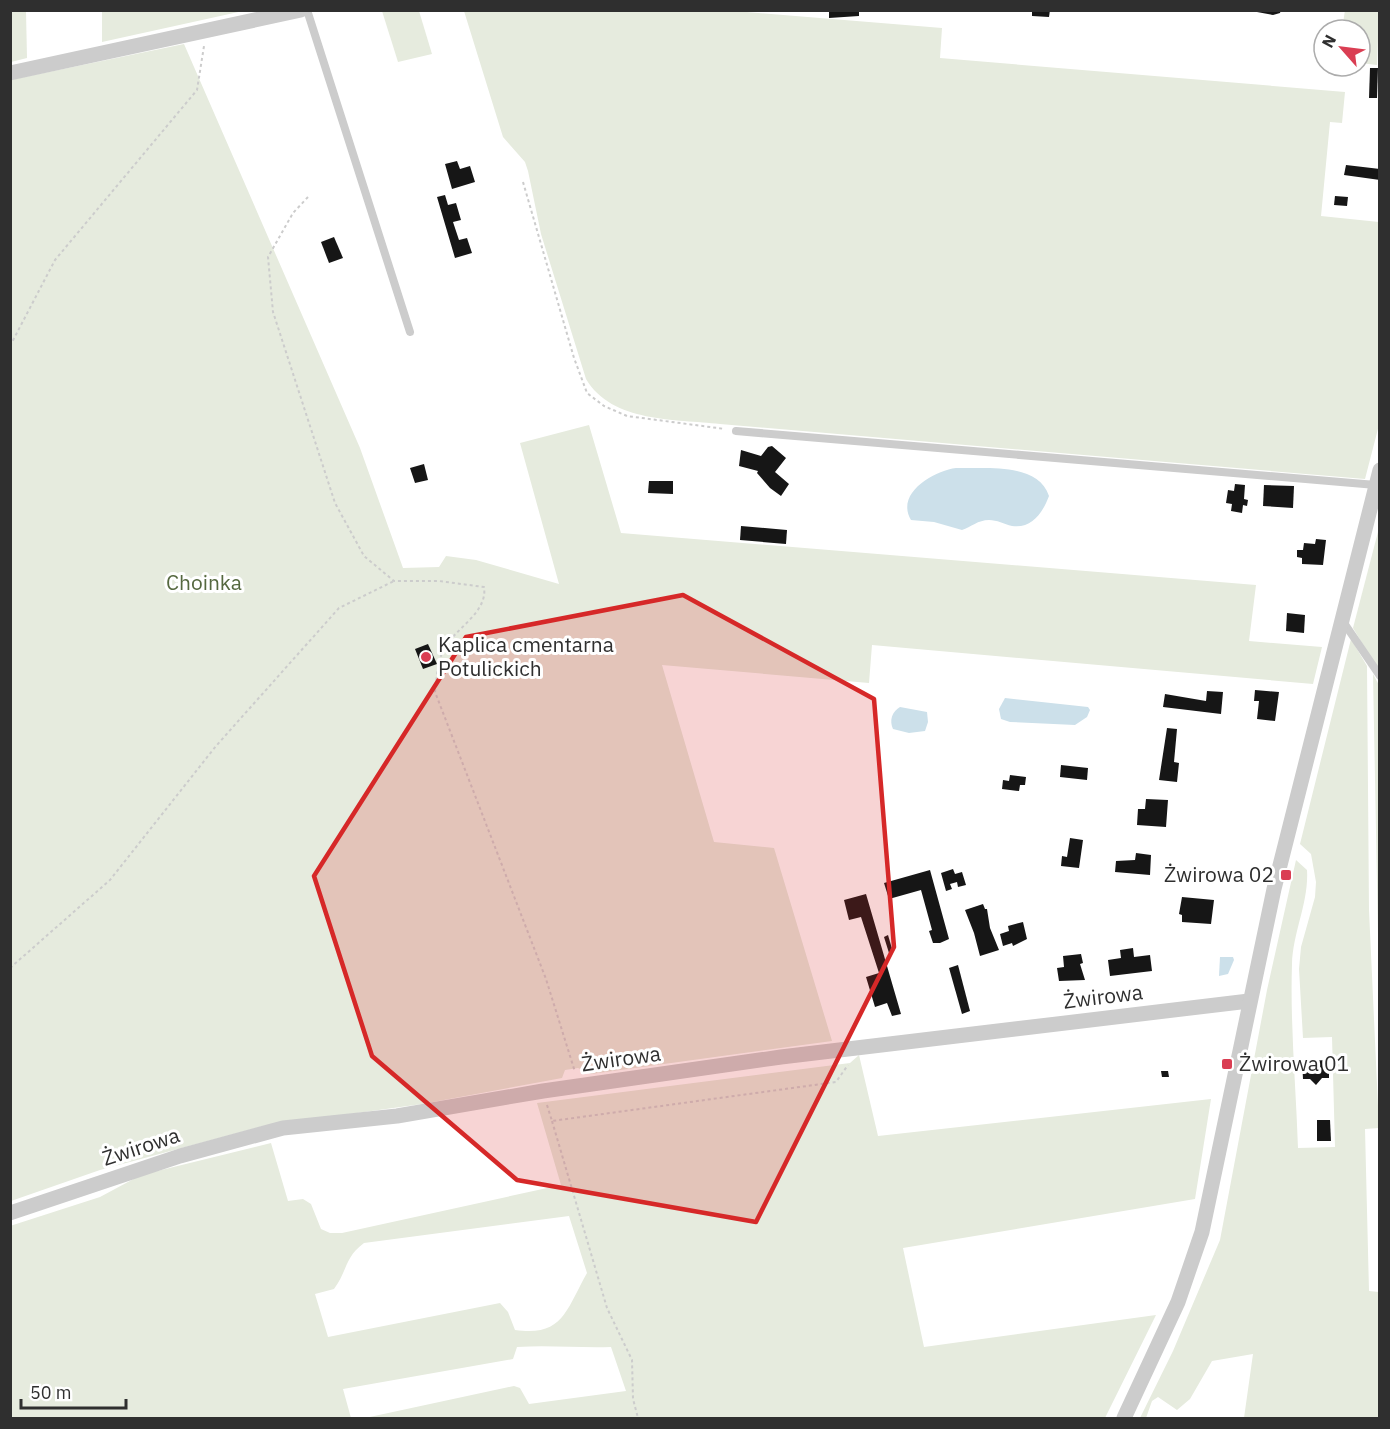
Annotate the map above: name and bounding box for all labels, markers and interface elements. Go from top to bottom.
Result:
north arrow [1312,18,1372,78]
text: N [1317,31,1340,51]
park label: Choinka [166,568,242,596]
place label: Kaplica cmentarna Potulickich [438,630,614,682]
marker: Kaplica cmentarna Potulickich [419,650,433,664]
place label: Żwirowa 02 [1164,860,1274,888]
marker: Żwirowa 02 [1279,868,1293,882]
street label: Żwirowa [1061,977,1144,1015]
street label: Żwirowa [579,1039,662,1077]
place label: Żwirowa 01 [1239,1049,1349,1077]
marker: Żwirowa 01 [1220,1057,1234,1071]
street label: Żwirowa [98,1120,183,1172]
scale bar [21,1372,126,1410]
text: 50 m [30,1381,72,1404]

